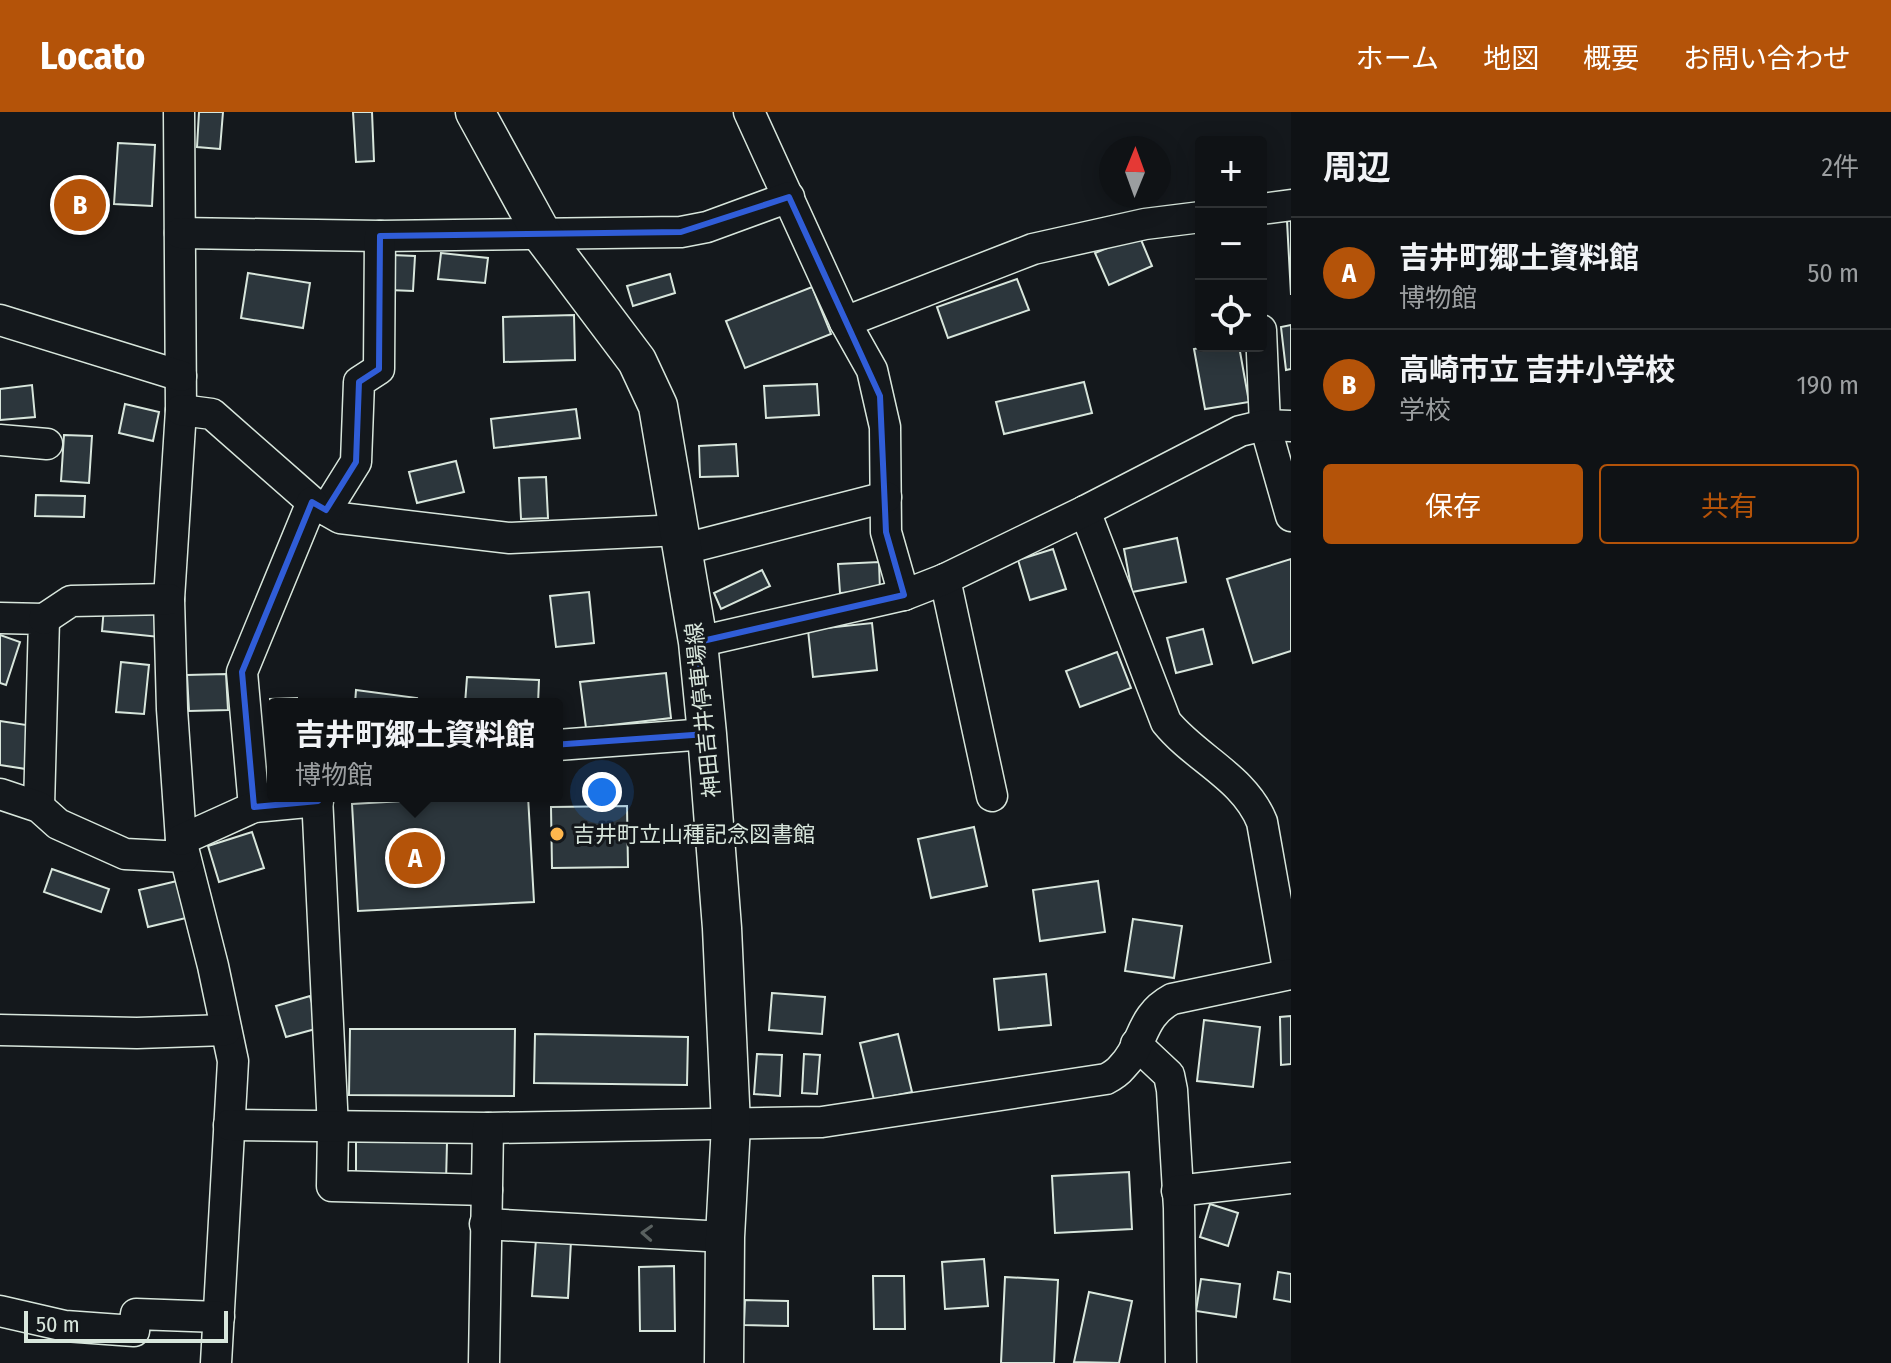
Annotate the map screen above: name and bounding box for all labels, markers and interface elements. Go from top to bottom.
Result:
text: Locato [40,33,145,79]
text: ホーム [1356,42,1439,75]
text: 地図 [1483,42,1539,75]
text: 概要 [1583,42,1639,75]
text: お問い合わせ [1683,42,1851,75]
north arrow [1099,136,1171,208]
map controls [1195,136,1267,352]
button: + [1195,136,1267,208]
text: 周辺 [1323,147,1391,188]
text: 2件 [1822,152,1859,183]
pin: B [54,175,106,235]
button: − [1195,208,1267,280]
text: 吉井町郷土資料館 [1399,240,1639,276]
text: A [1342,258,1356,289]
text: 50 m [1807,258,1859,289]
button: locate [1195,280,1267,352]
text: 博物館 [1399,283,1477,314]
text: 高崎市立 吉井小学校 [1399,352,1675,388]
text: B [1342,370,1356,401]
text: 190 m [1797,370,1859,401]
text: 学校 [1399,395,1451,426]
button: 保存 [1323,464,1583,544]
button: 共有 [1599,464,1859,544]
street label: 神田吉井停車場線 [680,621,726,799]
popup [267,698,563,802]
text: 吉井町郷土資料館 [295,717,535,753]
text: 博物館 [295,760,373,791]
your location [582,772,622,812]
place label: 吉井町立山種記念図書館 [573,821,815,848]
marker: 吉井町立山種記念図書館 [548,825,566,843]
pin: A [389,828,441,888]
one-way arrow [640,1225,653,1242]
scale bar [24,1307,228,1343]
text: 50 m [36,1311,80,1338]

